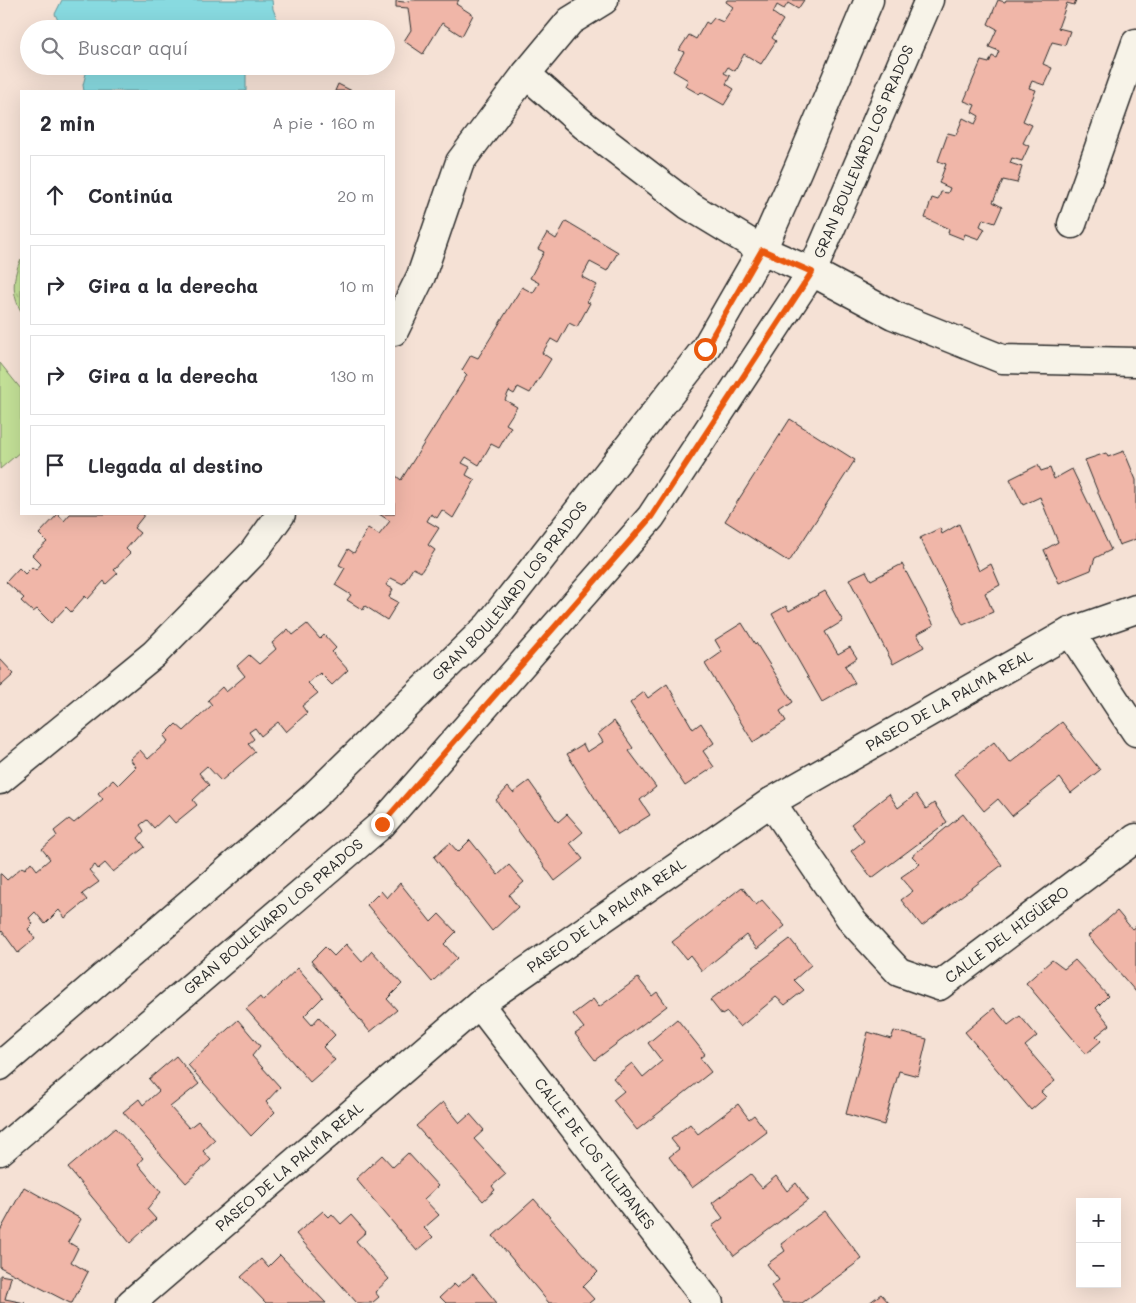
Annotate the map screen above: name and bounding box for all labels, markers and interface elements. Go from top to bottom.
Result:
search box [20,20,395,75]
icon: search [38,34,66,62]
text: Buscar aquí [78,35,188,60]
street label: GRAN BOULEVARD LOS PRADOS [808,42,917,261]
text: 2 min [40,109,95,136]
text: A pie · 160 m [272,112,375,133]
icon: ahead [41,181,69,209]
text: Continúa [88,183,173,208]
text: 20 m [337,185,374,206]
icon: right [41,271,69,299]
text: Gira a la derecha [88,273,258,298]
text: 10 m [339,275,374,296]
route start [694,338,717,361]
icon: right [41,361,69,389]
text: Gira a la derecha [88,363,258,388]
text: 130 m [330,365,374,386]
icon: arrive [41,451,69,479]
text: Llegada al destino [88,453,263,478]
street label: GRAN BOULEVARD LOS PRADOS [427,497,591,684]
street label: PASEO DE LA PALMA REAL [862,644,1036,755]
route end [371,813,394,836]
street label: GRAN BOULEVARD LOS PRADOS [179,834,367,999]
street label: PASEO DE LA PALMA REAL [523,853,690,977]
street label: CALLE DEL HIGÜERO [940,881,1073,987]
street label: CALLE DE LOS TULIPANES [530,1073,660,1233]
street label: PASEO DE LA PALMA REAL [211,1097,367,1235]
map controls [1076,1198,1121,1288]
button: + [1076,1198,1121,1243]
button: − [1076,1243,1121,1288]

